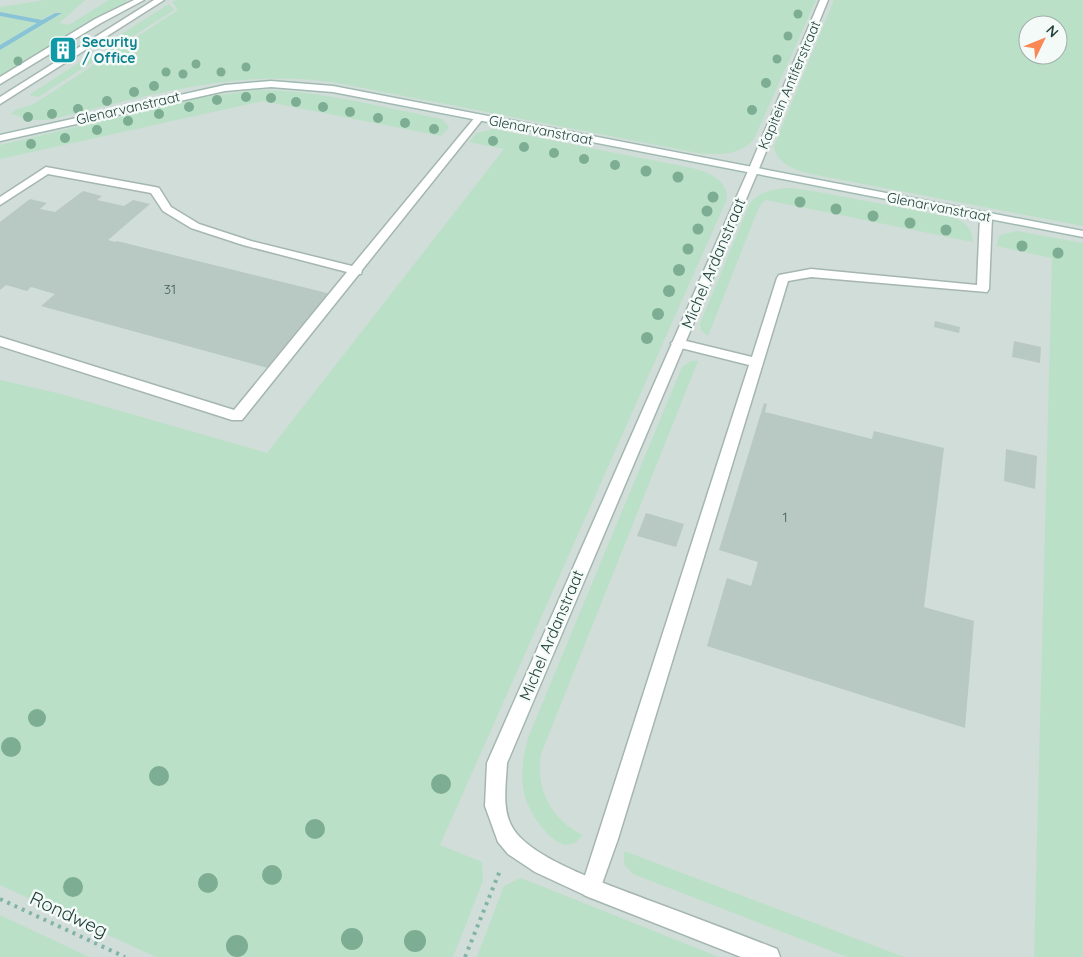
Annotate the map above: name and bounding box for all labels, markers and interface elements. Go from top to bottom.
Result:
north arrow [1018,15,1068,65]
street label: Kapitein Antiferstraat [754,18,824,152]
text: N [1042,21,1063,41]
place label: Security / Office [82,33,137,67]
building icon: Security / Office [48,35,78,65]
street label: Glenarvanstraat [74,87,182,129]
street label: Glenarvanstraat [487,111,595,149]
street label: Glenarvanstraat [885,188,993,226]
street label: Michel Ardanstraat [676,195,750,331]
house number: 31 [164,280,176,298]
house number: 1 [782,508,788,526]
street label: Michel Ardanstraat [514,567,588,703]
street label: Rondweg [26,885,112,943]

